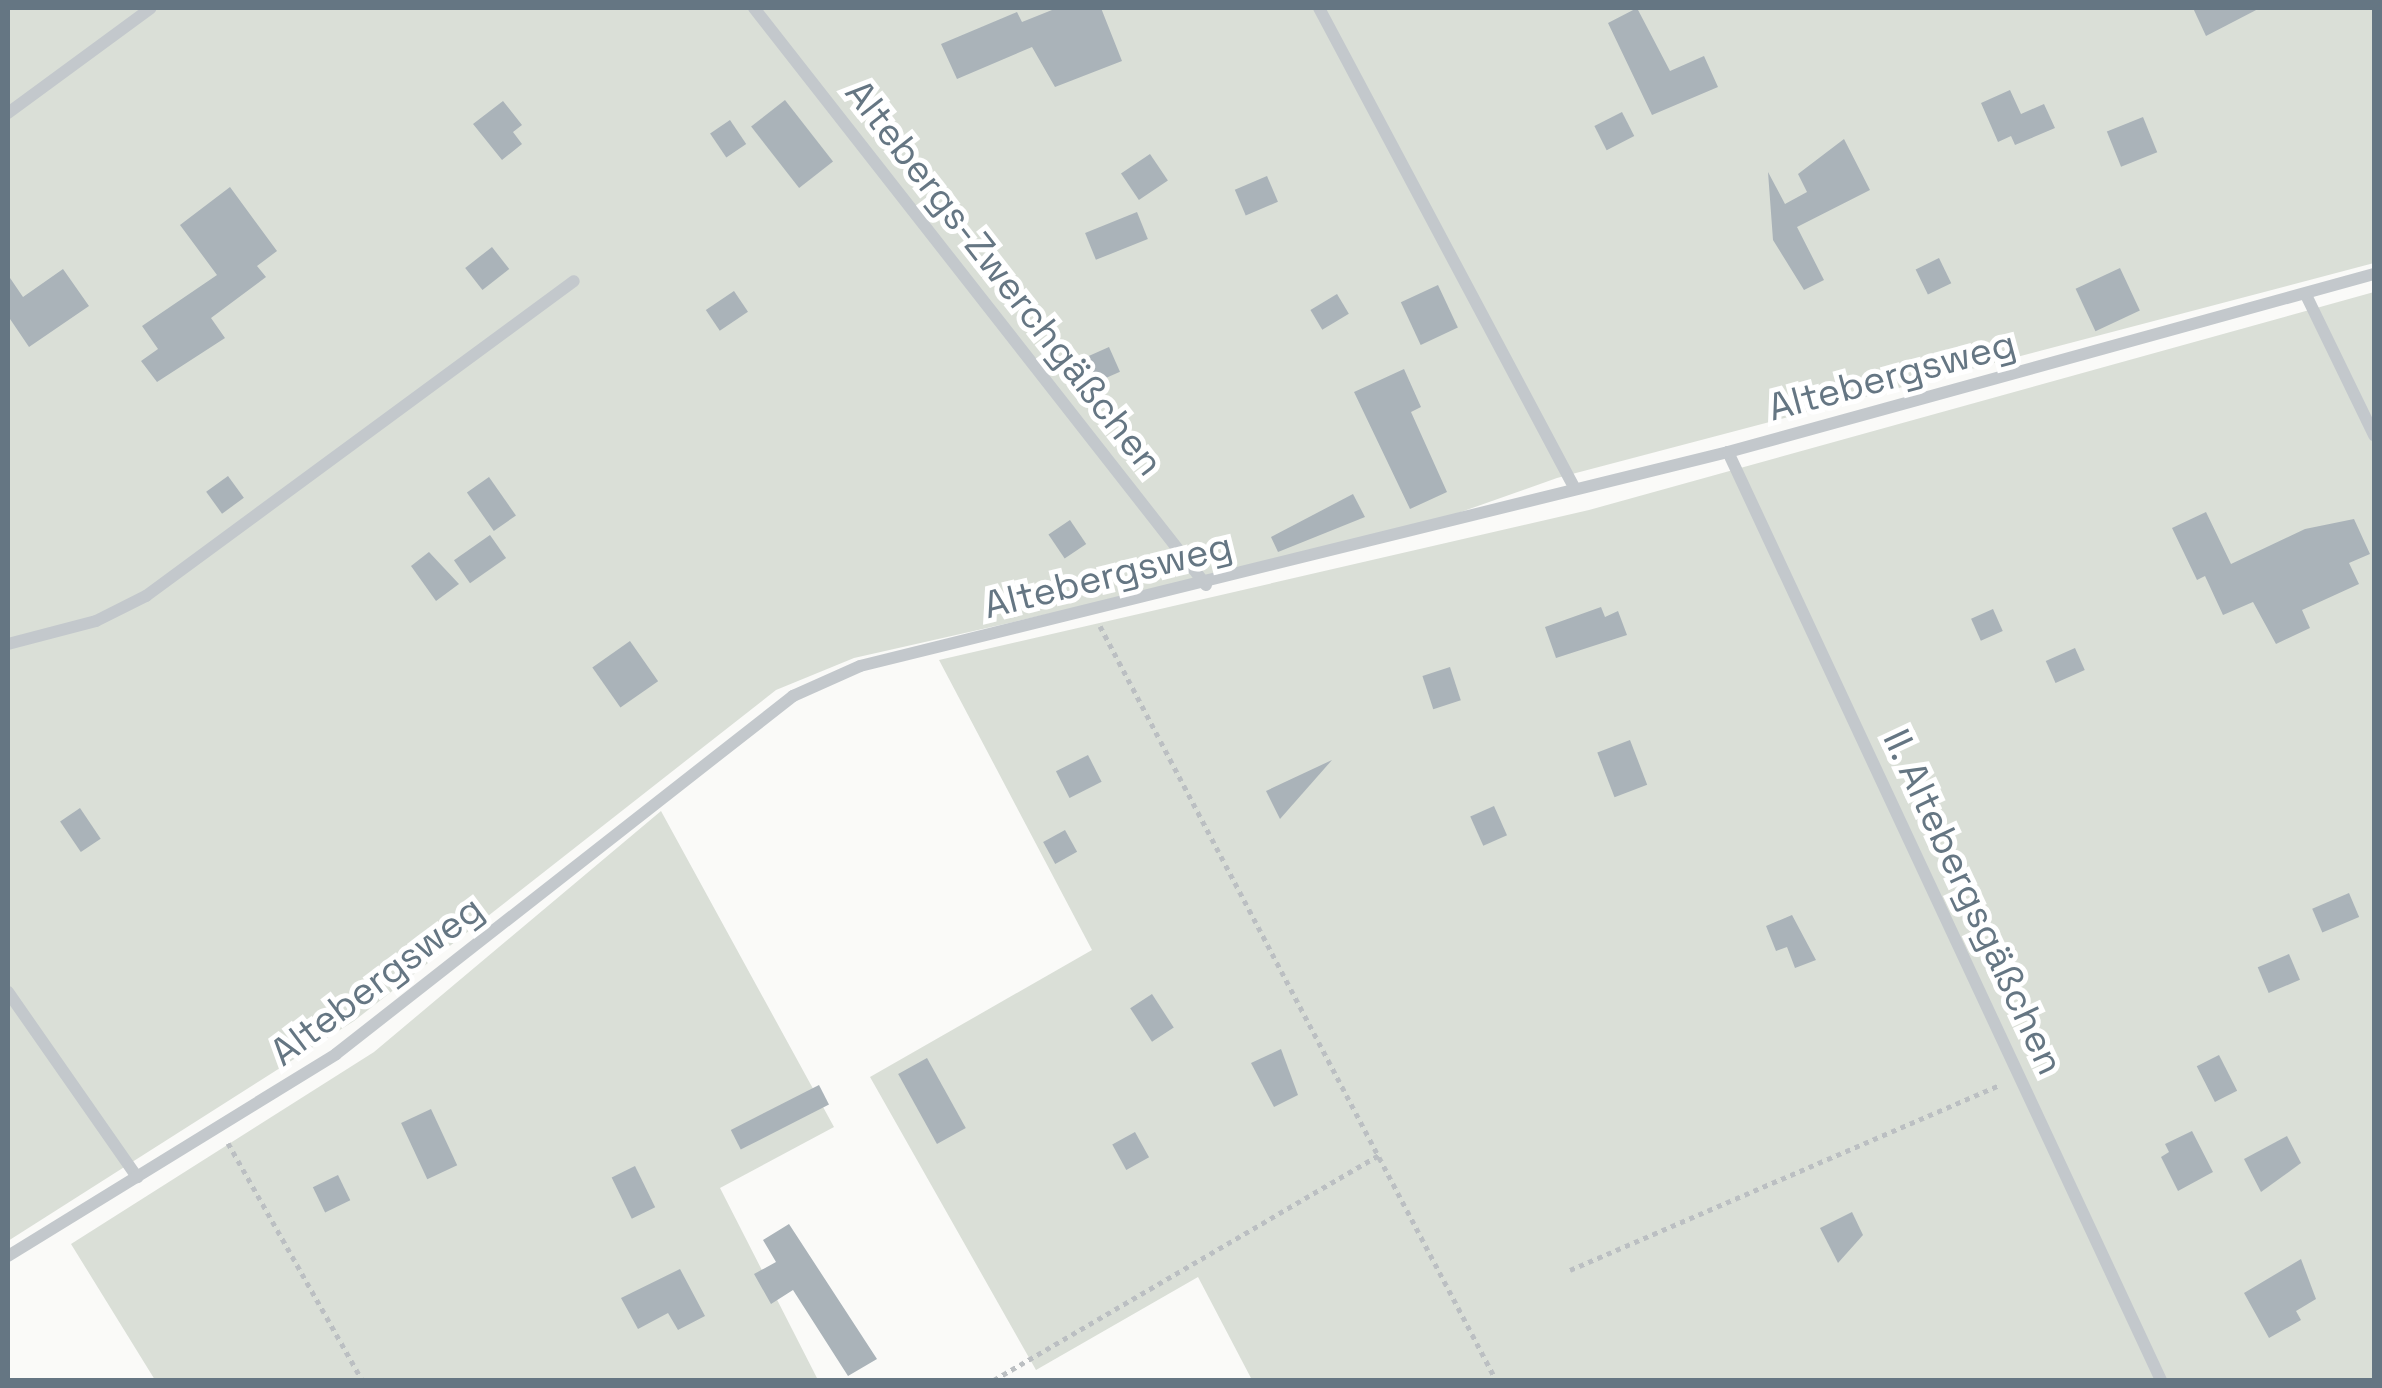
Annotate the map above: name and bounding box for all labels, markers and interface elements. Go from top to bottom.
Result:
street label: Altebergs-Zwerchgäßchen [835,71,1173,485]
street label: Altebergsweg [1763,321,2021,431]
street label: Altebergsweg [979,523,1237,629]
street label: II. Altebergsgäßchen [1873,721,2073,1083]
street label: Altebergsweg [262,886,492,1076]

